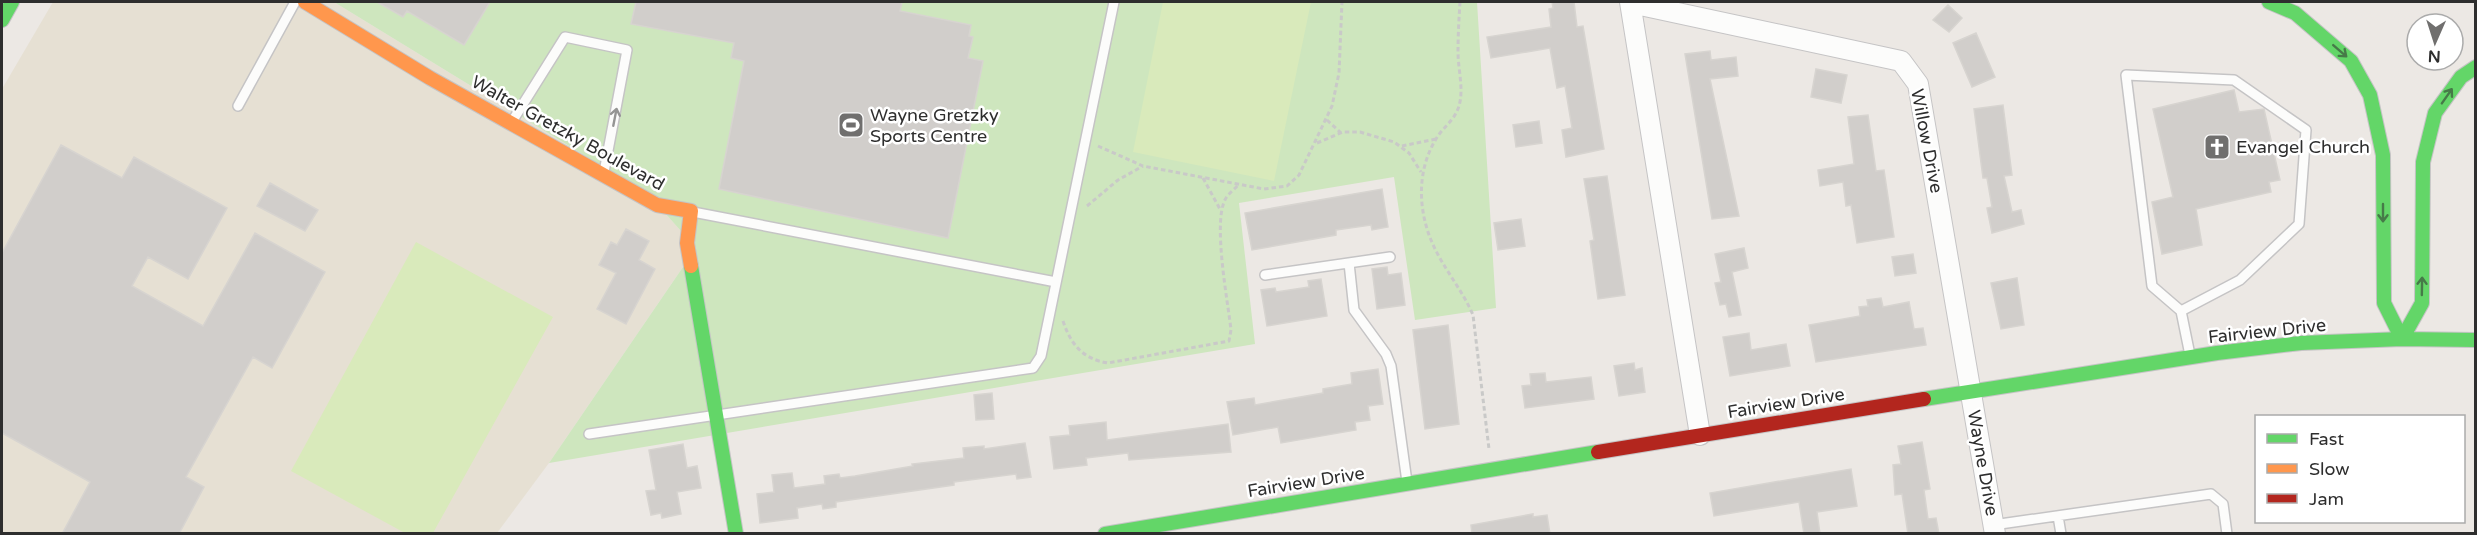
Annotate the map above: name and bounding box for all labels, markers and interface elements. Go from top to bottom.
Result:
north arrow [2405,12,2465,72]
one-way arrow [2332,44,2347,58]
text: N [2427,46,2441,66]
street label: Walter Gretzky Boulevard [468,71,668,195]
street label: Willow Drive [1906,87,1948,195]
one-way arrow [2441,88,2453,104]
place label: Wayne Gretzky Sports Centre [870,104,999,147]
one-way arrow [610,108,621,128]
sports icon: Wayne Gretzky Sports Centre [836,110,866,140]
church icon: Evangel Church [2202,132,2232,162]
place label: Evangel Church [2236,136,2370,158]
one-way arrow [2377,203,2389,223]
one-way arrow [2416,276,2428,296]
street label: Fairview Drive [2207,314,2327,348]
street label: Fairview Drive [1726,383,1846,423]
street label: Wayne Drive [1963,408,2003,518]
legend [2255,415,2465,523]
text: Fast [2309,428,2344,450]
text: Slow [2309,458,2350,480]
street label: Fairview Drive [1246,462,1366,502]
text: Jam [2309,488,2344,510]

